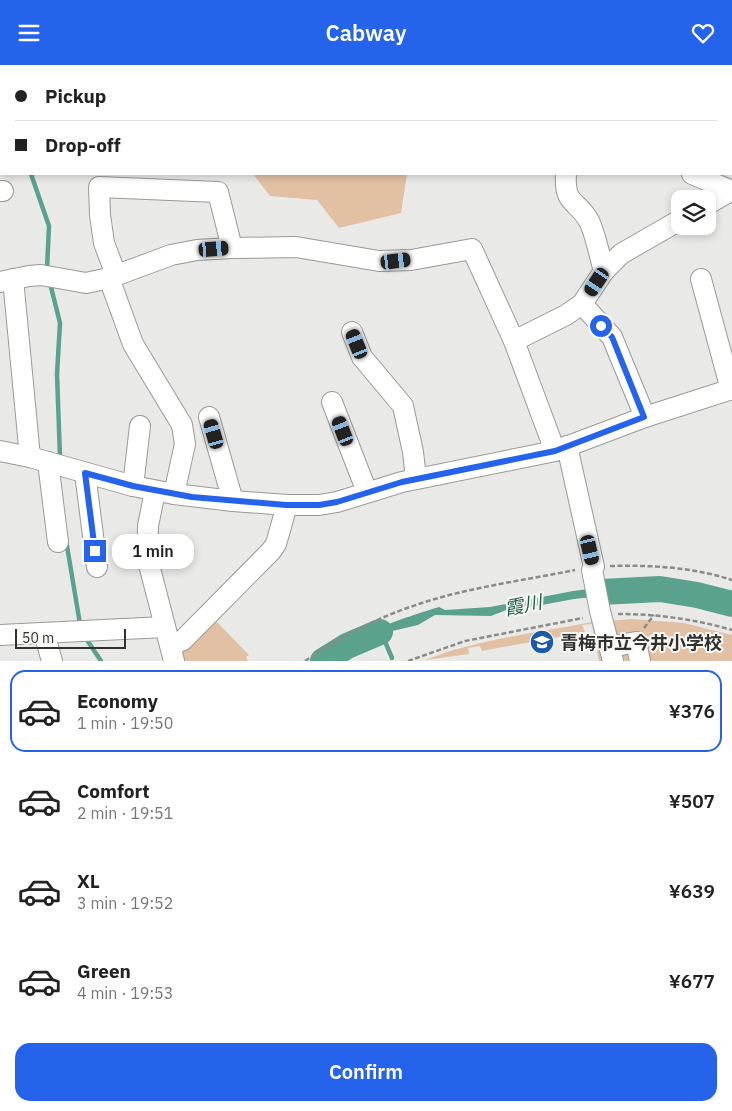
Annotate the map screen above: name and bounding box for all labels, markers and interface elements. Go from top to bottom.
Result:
text: Cabway [326,18,406,47]
icon: menu [15,19,43,47]
icon: heart [689,19,717,47]
text: Pickup [45,84,106,108]
text: Drop-off [45,133,121,157]
map controls [671,190,716,235]
button: layers [671,190,716,235]
car [198,240,229,258]
car [380,252,411,270]
car [582,265,611,299]
route start [590,315,612,337]
car [344,327,369,361]
car [330,414,355,448]
car [202,418,225,450]
callout: 1 min [112,533,195,569]
car [579,534,600,566]
route end [84,540,106,562]
text: 1 min [132,541,174,561]
water label: 霞川 [502,589,546,620]
scale bar [15,626,126,649]
text: 50 m [22,629,54,647]
school or university icon: 青梅市立今井小学校 [529,629,555,655]
place label: 青梅市立今井小学校 [560,631,722,654]
icon: car [17,689,62,734]
text: Economy [77,689,158,713]
text: ¥376 [669,699,715,723]
text: 1 min · 19:50 [77,713,173,733]
icon: car [17,779,62,824]
text: Comfort [77,779,150,803]
text: ¥507 [669,789,715,813]
text: 2 min · 19:51 [77,803,173,823]
icon: car [17,869,62,914]
text: XL [77,869,100,893]
text: ¥639 [669,879,715,903]
text: 3 min · 19:52 [77,893,173,913]
icon: car [17,959,62,1004]
text: Green [77,959,131,983]
text: ¥677 [669,969,715,993]
text: 4 min · 19:53 [77,983,173,1003]
button: Confirm [15,1043,717,1101]

